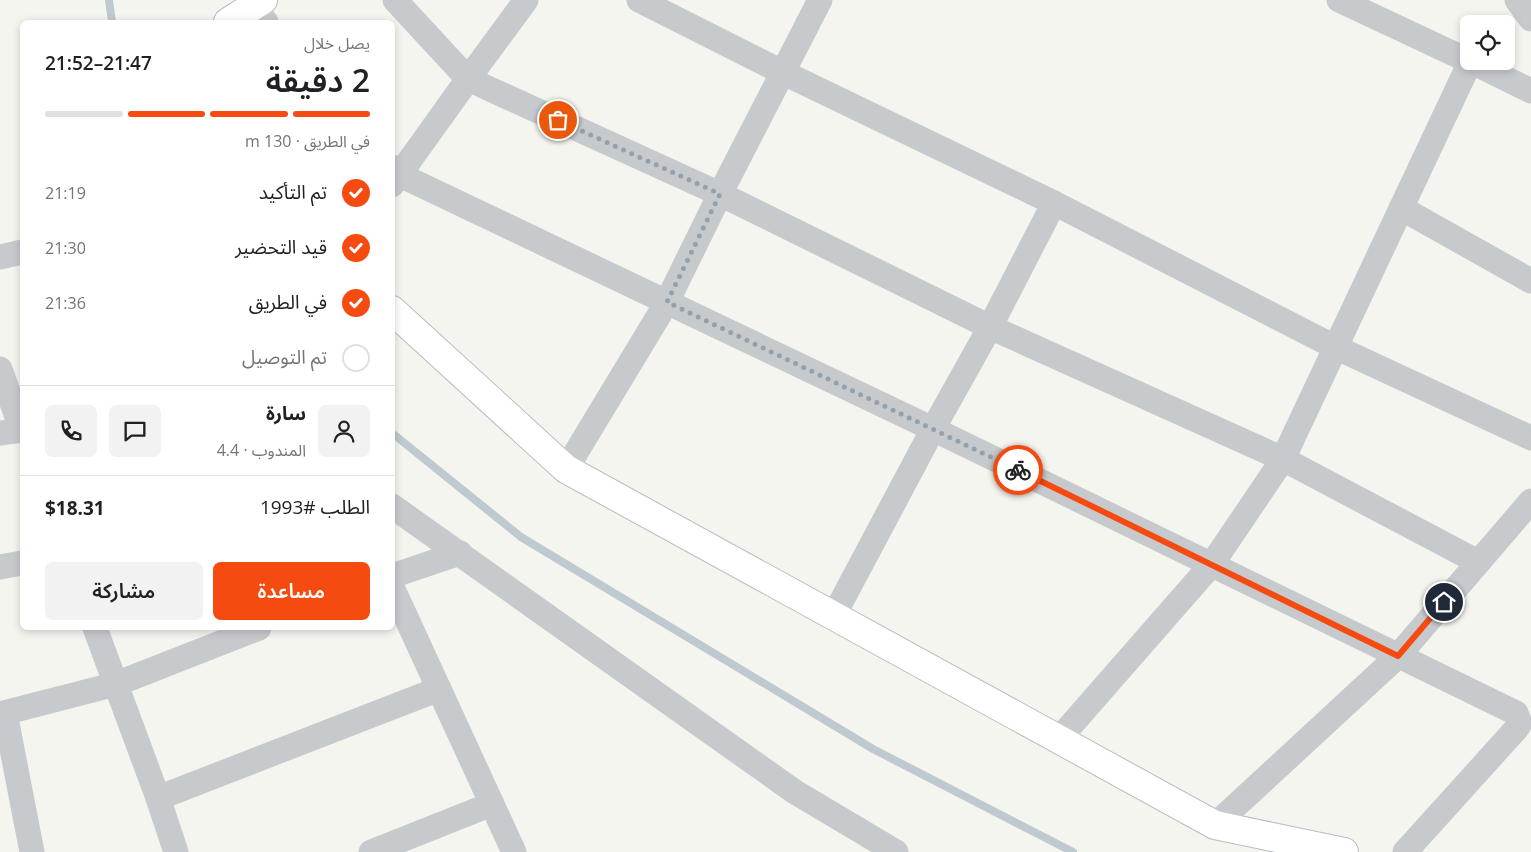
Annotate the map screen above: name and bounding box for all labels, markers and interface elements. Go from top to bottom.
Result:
map controls [1460,15,1515,70]
button: locate [1460,15,1515,70]
text: يصل خلال [304,32,370,54]
text: 21:47–21:52 [45,50,152,76]
text: 2 دقيقة [266,58,370,101]
pin [537,99,579,141]
icon: bag [544,106,572,134]
text: في الطريق · 130 m [245,130,370,152]
text: تم التأكيد [259,179,327,205]
icon: check [342,179,370,207]
text: 21:19 [45,182,86,204]
text: قيد التحضير [235,234,327,260]
icon: check [342,234,370,262]
text: 21:30 [45,237,86,259]
text: في الطريق [249,289,327,315]
icon: check [342,289,370,317]
text: 21:36 [45,292,86,314]
text: تم التوصيل [242,344,327,370]
text: سارة [266,400,306,426]
button: phone [45,405,97,457]
button: chat [109,405,161,457]
button: person [318,405,370,457]
text: المندوب · 4.4 [217,439,306,461]
courier [993,445,1043,495]
icon: bike [1004,456,1032,484]
text: الطلب #1993 [260,494,370,520]
text: $18.31 [45,495,105,521]
button: مشاركة [45,562,203,620]
button: مساعدة [213,562,370,620]
pin [1423,581,1465,623]
icon: home [1430,588,1458,616]

